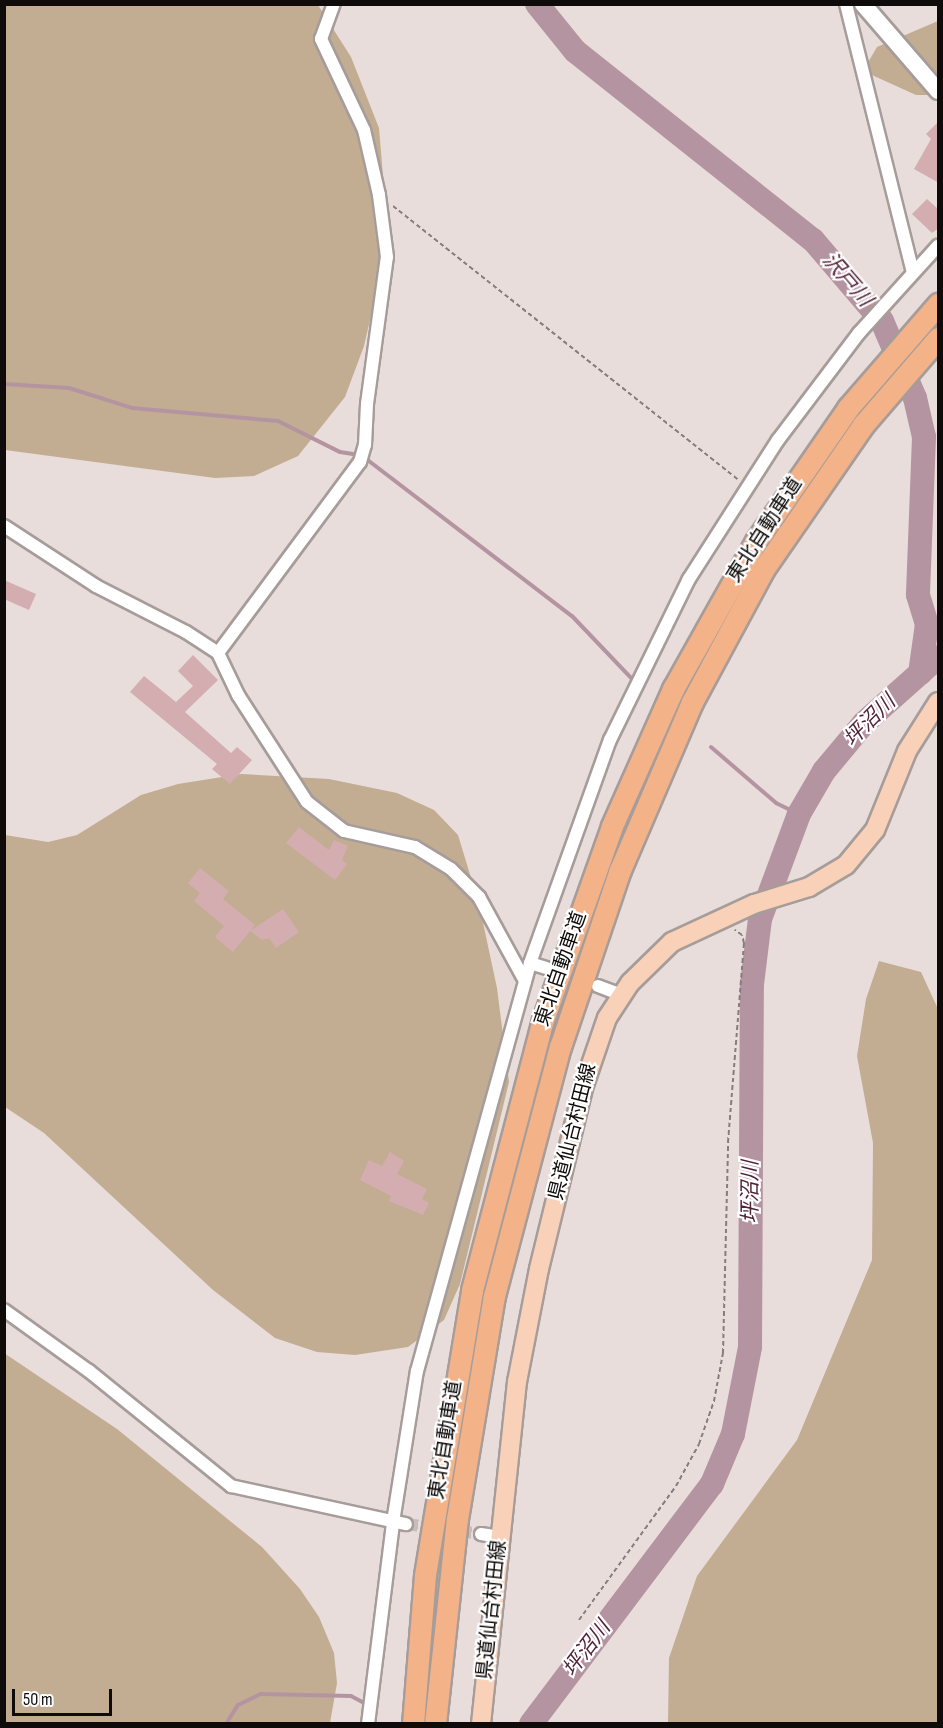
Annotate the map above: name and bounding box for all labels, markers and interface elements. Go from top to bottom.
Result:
water label: 沢戸川 [817,248,877,312]
street label: 東北自動車道 [722,473,808,587]
water label: 坪沼川 [839,690,901,752]
street label: 東北自動車道 [530,908,592,1030]
street label: 県道仙台村田線 [544,1061,602,1203]
water label: 坪沼川 [738,1161,764,1223]
street label: 東北自動車道 [425,1379,467,1501]
street label: 県道仙台村田線 [473,1539,511,1681]
water label: 坪沼川 [558,1616,616,1682]
scale bar [15,1677,116,1715]
text: 50 m [23,1689,53,1710]

